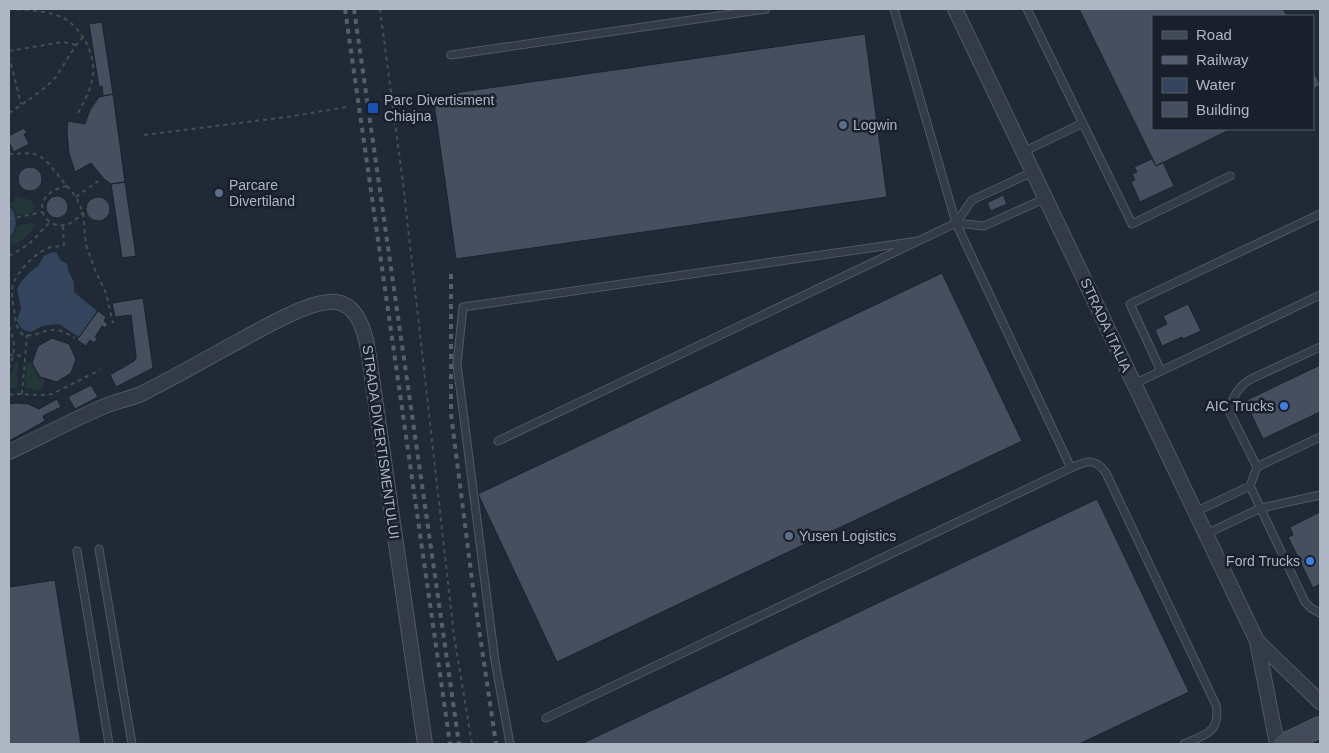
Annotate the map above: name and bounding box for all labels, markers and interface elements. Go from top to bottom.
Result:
legend [1152,15,1314,130]
text: Road [1196,26,1232,43]
text: Railway [1196,51,1249,68]
text: Water [1196,76,1235,93]
place label: Parc Divertisment Chiajna [384,92,495,124]
marker: Parc Divertisment Chiajna [366,101,380,115]
text: Building [1196,101,1249,118]
place label: Logwin [853,117,897,133]
marker: Logwin [837,119,849,131]
place label: Parcare Divertiland [229,177,295,209]
marker: Parcare Divertiland [213,187,225,199]
street label: STRADA ITALIA [1077,276,1135,375]
street label: STRADA DIVERTISMENTULUI [359,344,403,540]
place label: AIC Trucks [1206,398,1274,414]
marker: AIC Trucks [1278,400,1290,412]
place label: Yusen Logistics [799,528,896,544]
marker: Yusen Logistics [783,530,795,542]
place label: Ford Trucks [1226,553,1300,569]
marker: Ford Trucks [1304,555,1316,567]

